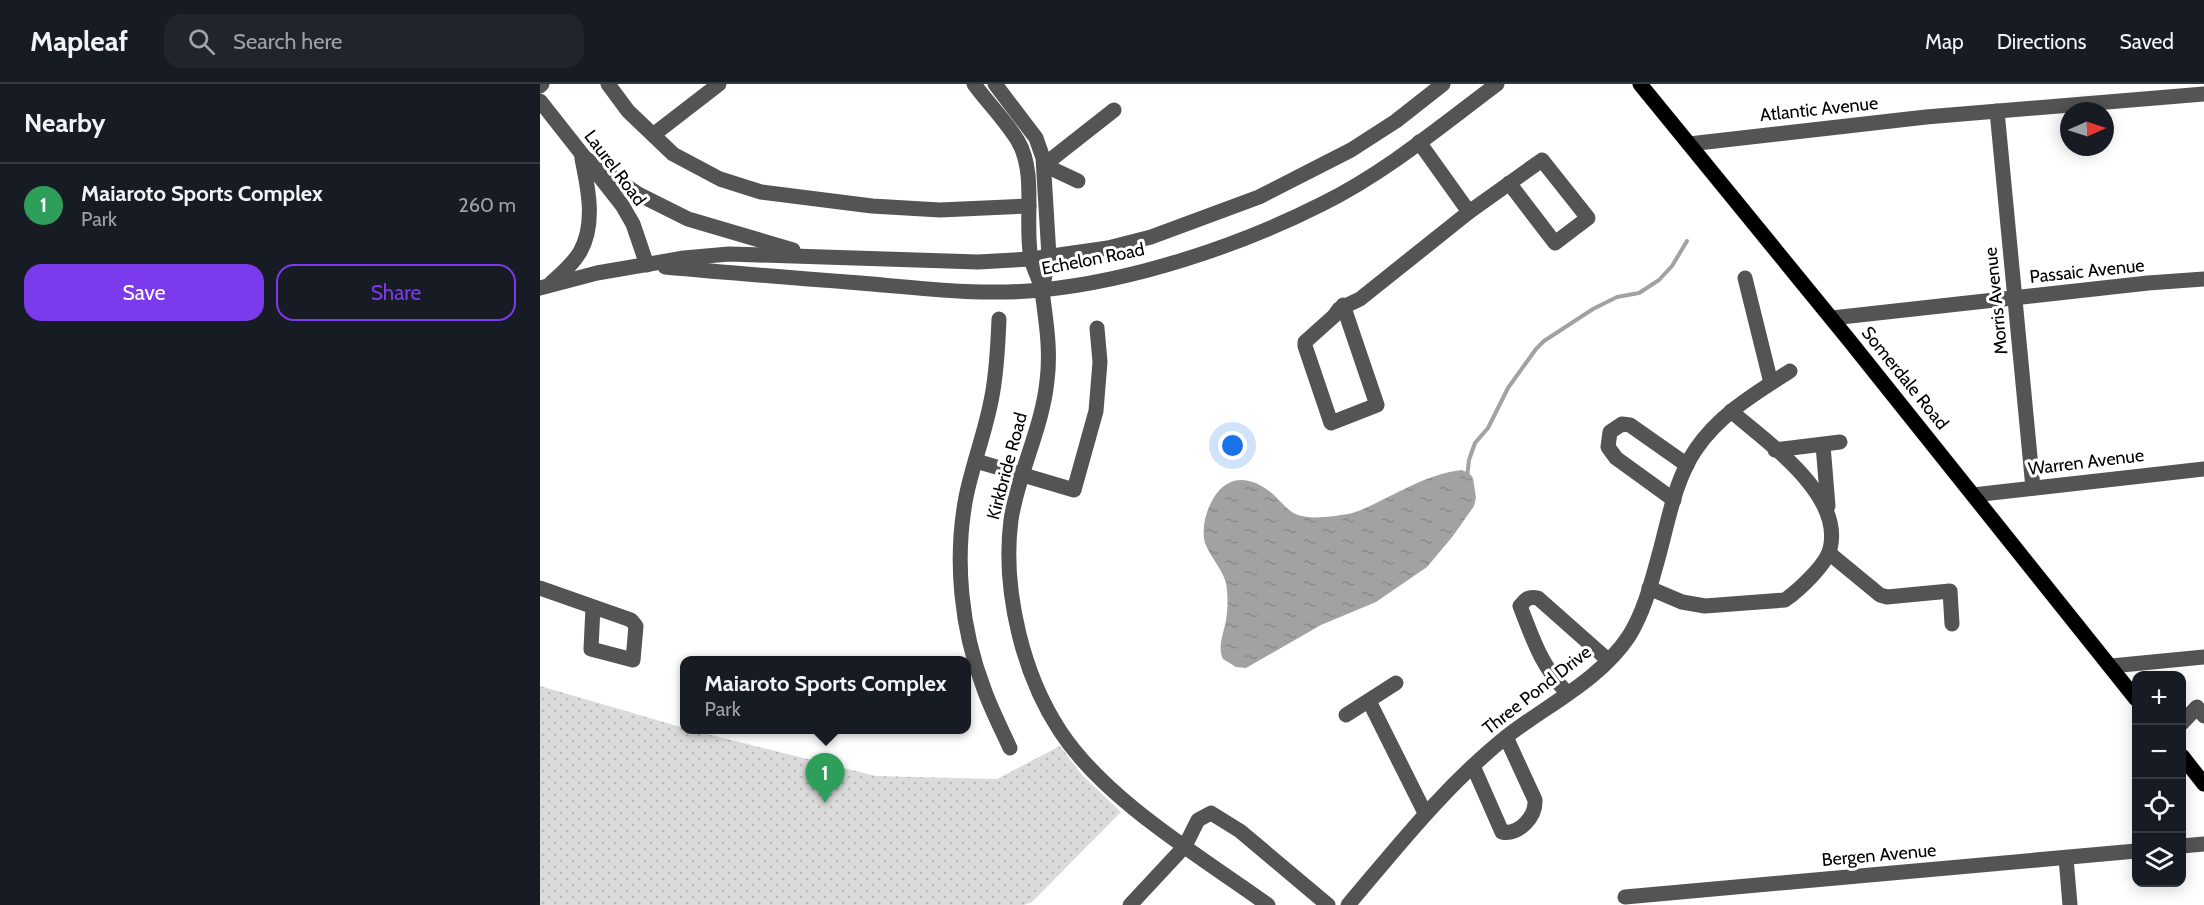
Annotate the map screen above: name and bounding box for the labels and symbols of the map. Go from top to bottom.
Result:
street label: Atlantic Avenue [1759,92,1879,126]
north arrow [2060,102,2114,156]
street label: Laurel Road [579,126,651,210]
street label: Echelon Road [1040,238,1146,280]
street label: Morris Avenue [1979,246,2013,356]
street label: Passaic Avenue [2028,254,2146,288]
street label: Somerdale Road [1857,322,1953,434]
street label: Kirkbride Road [982,410,1032,522]
your location [1218,431,1247,460]
street label: Warren Avenue [2027,444,2145,480]
street label: Three Pond Drive [1478,641,1596,739]
pin: 1 [806,754,844,803]
street label: Bergen Avenue [1821,839,1937,871]

